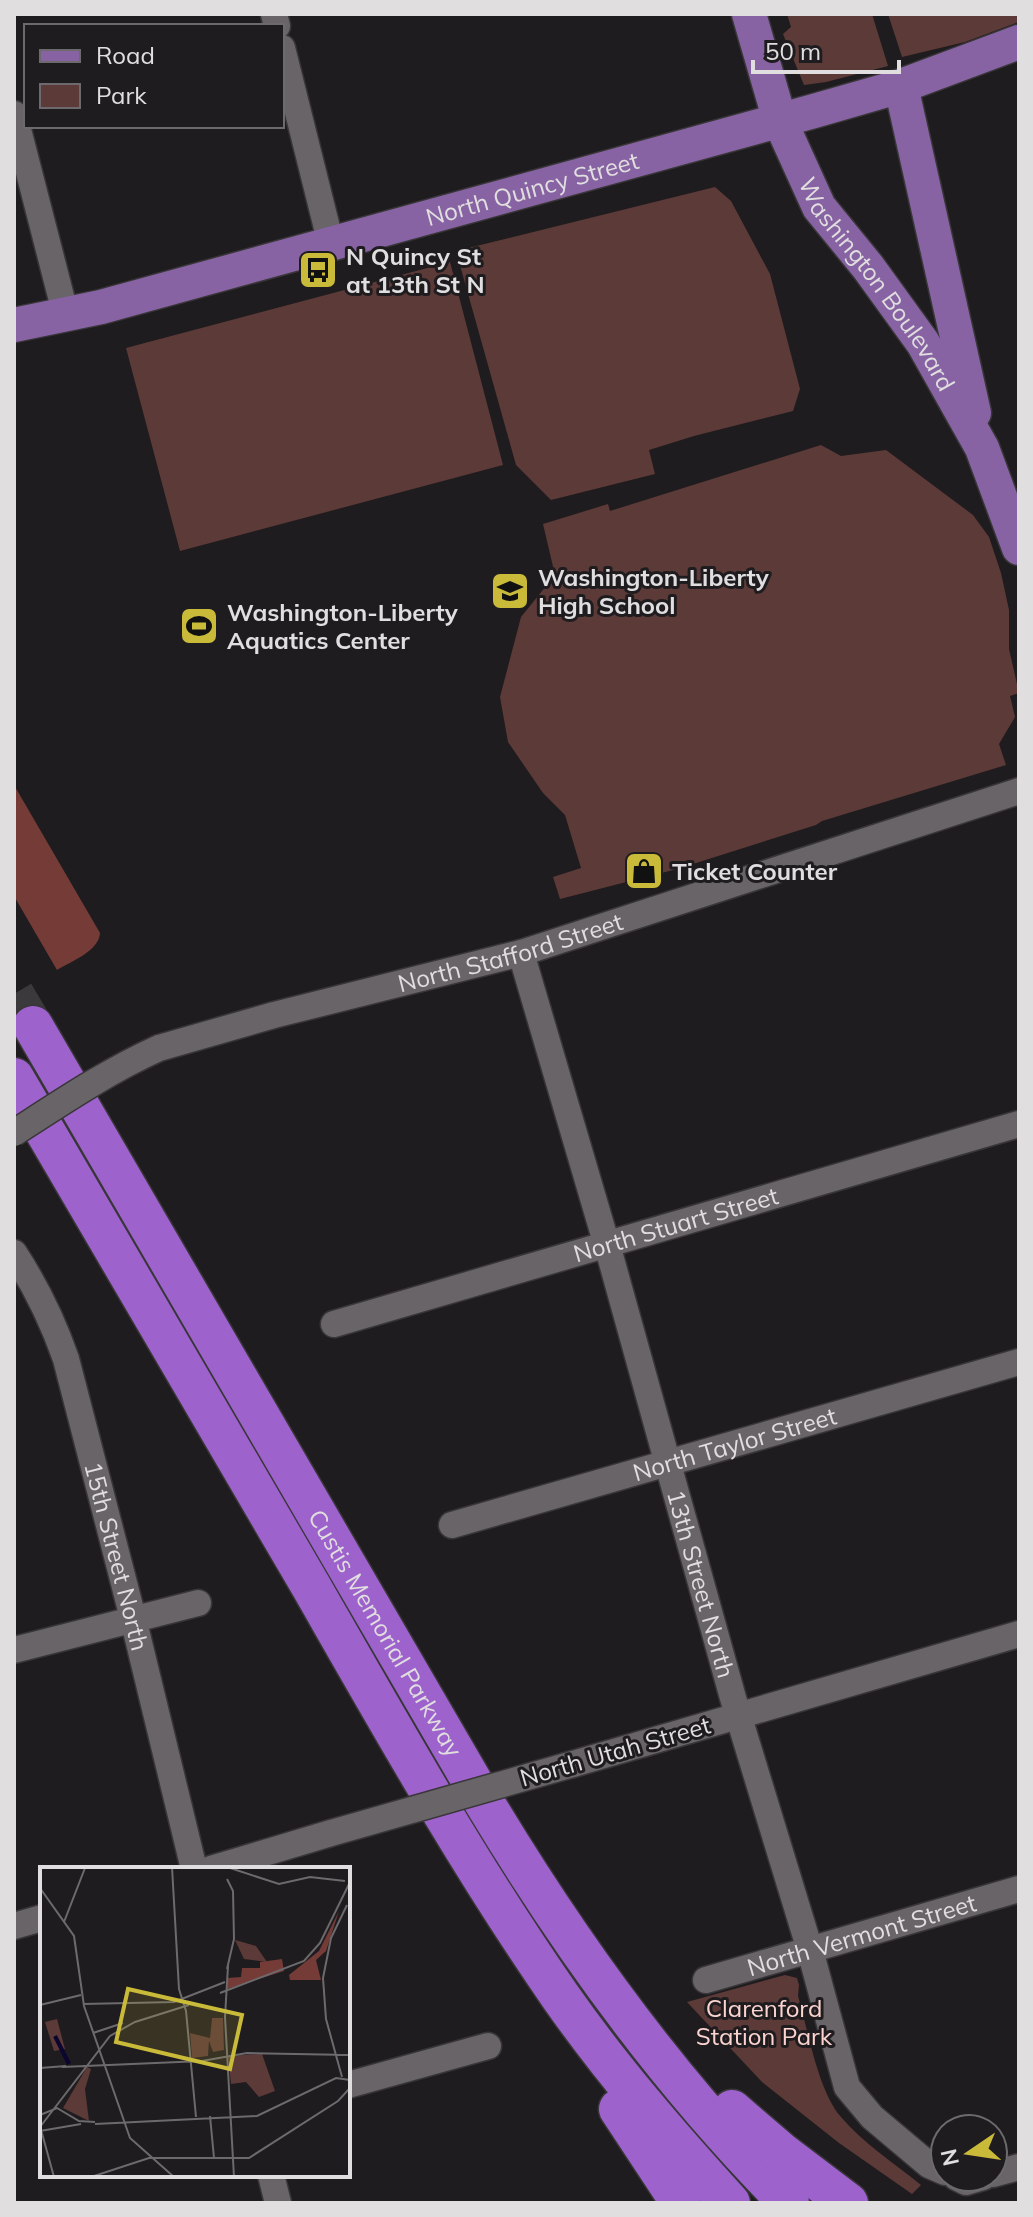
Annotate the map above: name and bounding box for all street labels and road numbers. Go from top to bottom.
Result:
street label: North Quincy Street [422,145,642,232]
street label: Washington Boulevard [792,172,962,396]
street label: North Stafford Street [395,906,626,998]
street label: North Stuart Street [570,1180,782,1268]
street label: North Taylor Street [629,1400,840,1487]
street label: 15th Street North [78,1459,155,1654]
street label: 13th Street North [661,1486,742,1681]
street label: Custis Memorial Parkway [302,1504,469,1762]
street label: North Utah Street [516,1709,714,1793]
street label: North Vermont Street [744,1887,979,1982]

